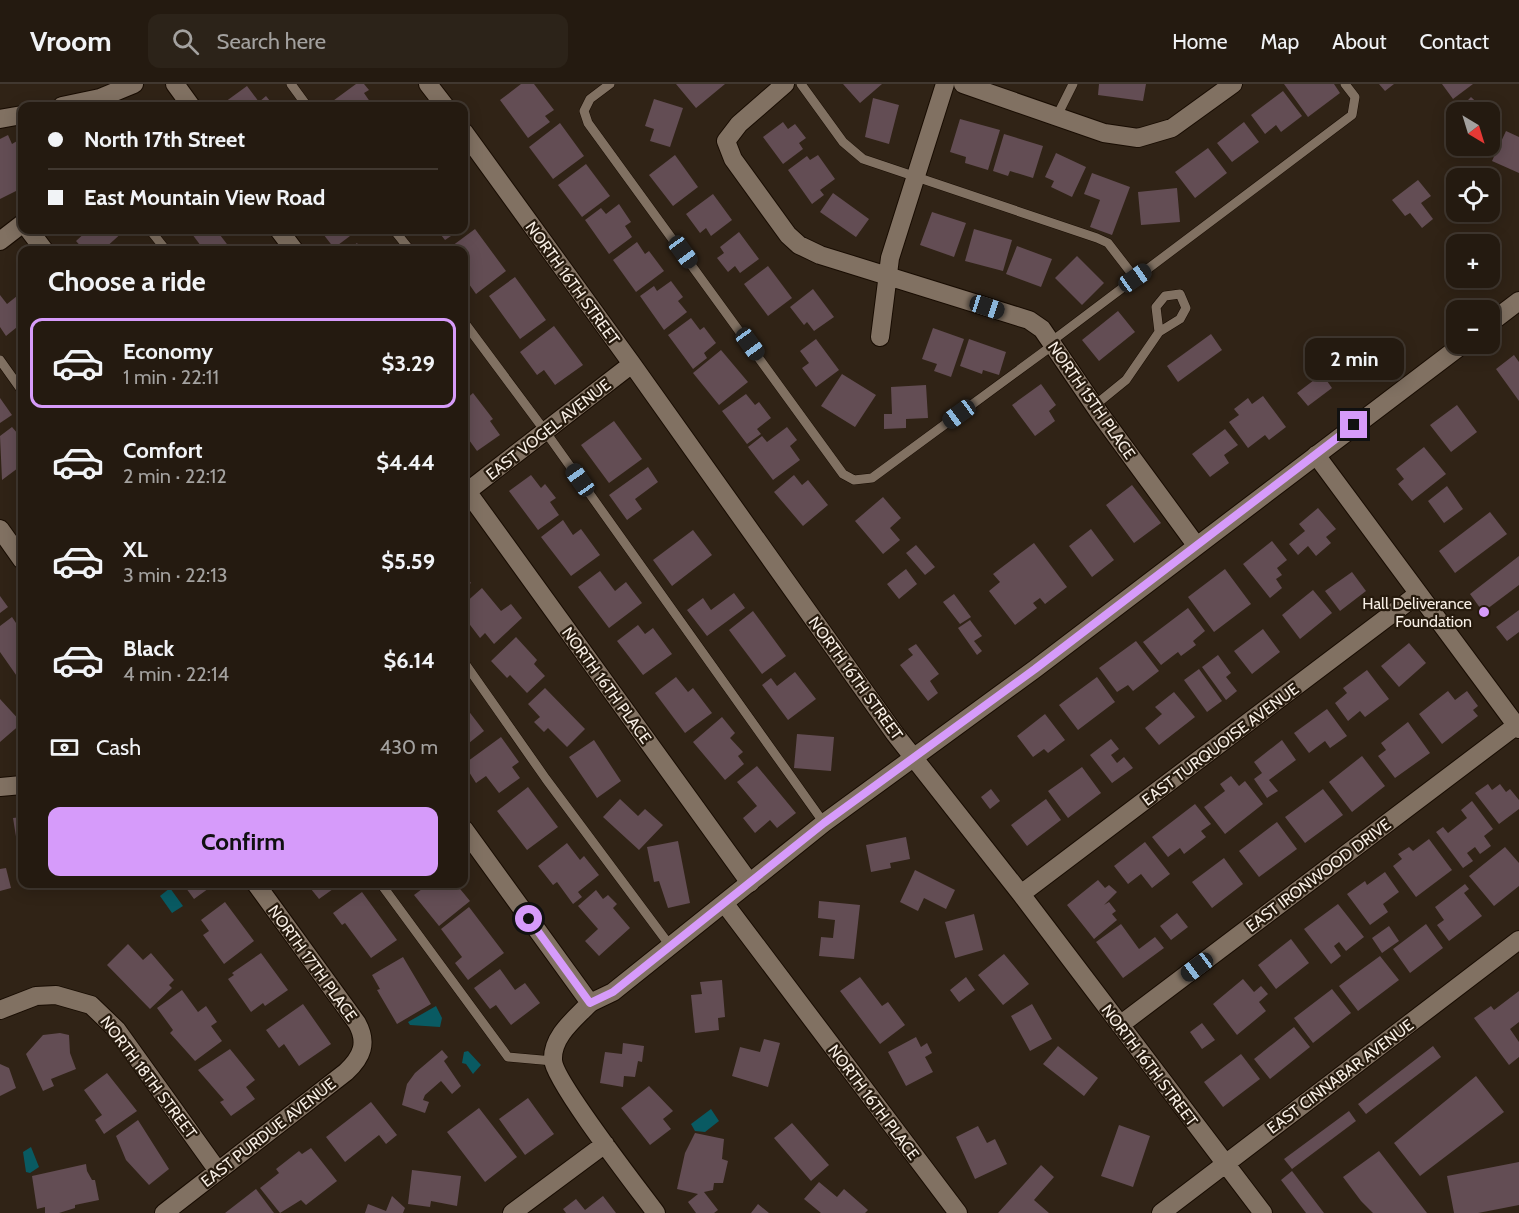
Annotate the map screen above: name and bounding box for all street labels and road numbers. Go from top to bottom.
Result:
street label: NORTH 16TH STREET [522,218,624,349]
street label: NORTH 15TH PLACE [1044,338,1139,463]
street label: EAST VOGEL AVENUE [482,375,614,484]
street label: NORTH 16TH STREET [805,613,907,744]
street label: NORTH 16TH PLACE [558,623,655,747]
street label: EAST TURQUOISE AVENUE [1138,679,1303,810]
street label: EAST IRONWOOD DRIVE [1242,815,1395,936]
street label: NORTH 17TH PLACE [264,901,361,1025]
street label: NORTH 16TH STREET [1098,1001,1202,1130]
street label: NORTH 18TH STREET [96,1012,201,1143]
street label: EAST CINNABAR AVENUE [1263,1015,1417,1138]
street label: NORTH 16TH PLACE [824,1041,923,1164]
street label: EAST PURDUE AVENUE [197,1074,340,1191]

